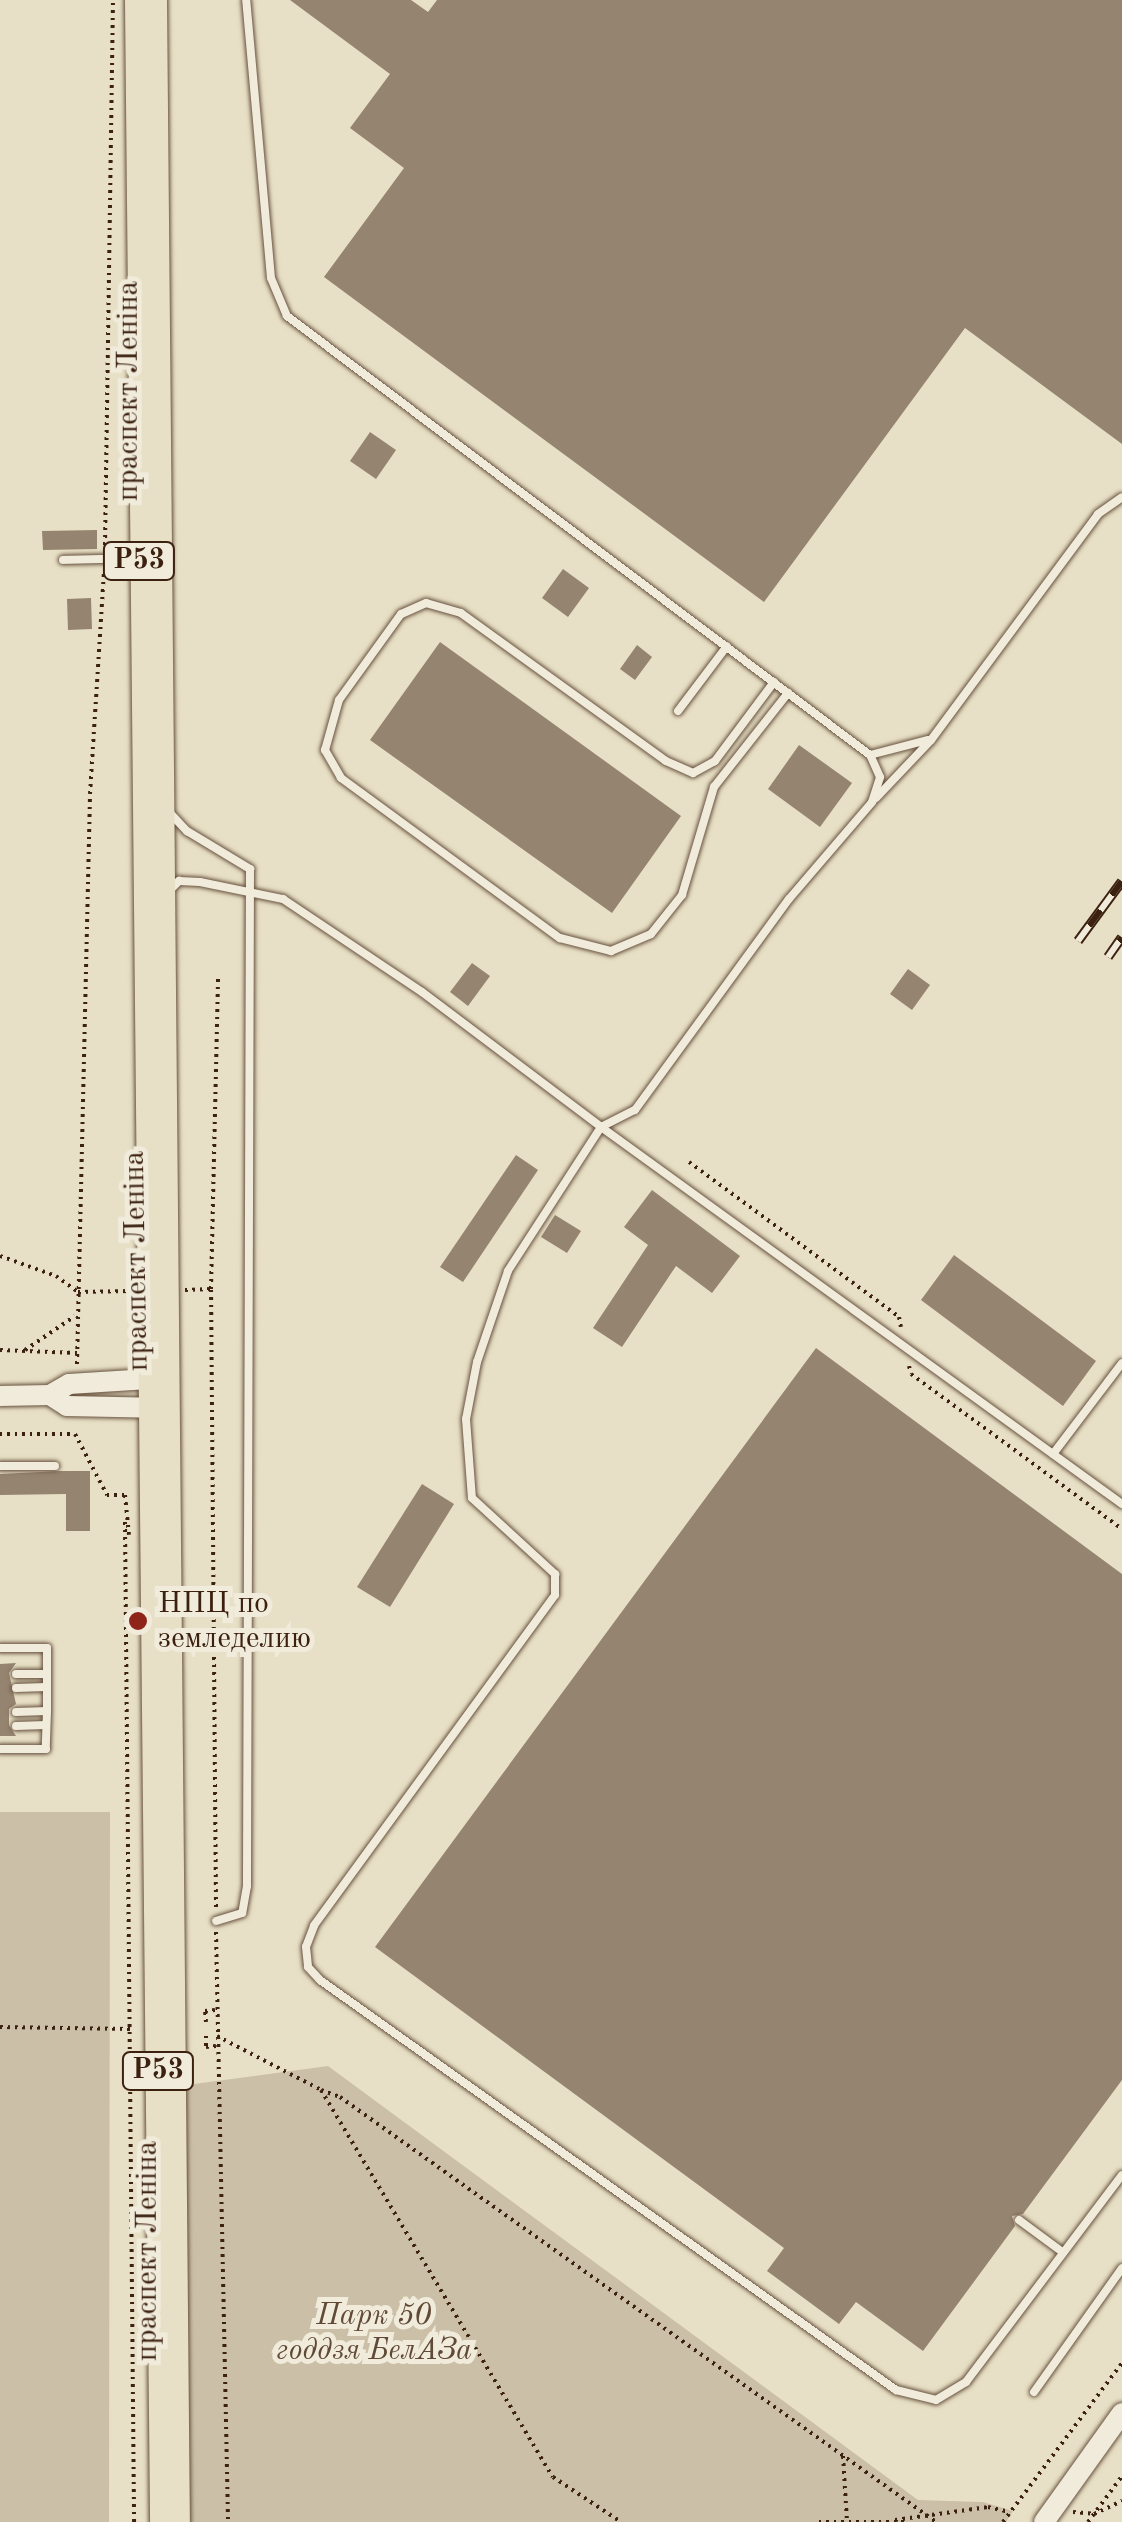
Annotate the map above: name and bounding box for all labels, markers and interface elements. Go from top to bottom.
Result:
street label: праспект Леніна [111,281,147,501]
road number: Р53 [102,538,176,584]
street label: праспект Леніна [117,1150,157,1372]
place label: НПЦ по земледелию [158,1586,311,1656]
marker: НПЦ по земледелию [127,1610,149,1632]
road number: Р53 [120,2048,196,2094]
street label: праспект Леніна [130,2141,166,2361]
park label: Парк 50 годдзя БелАЗа [276,2298,472,2368]

